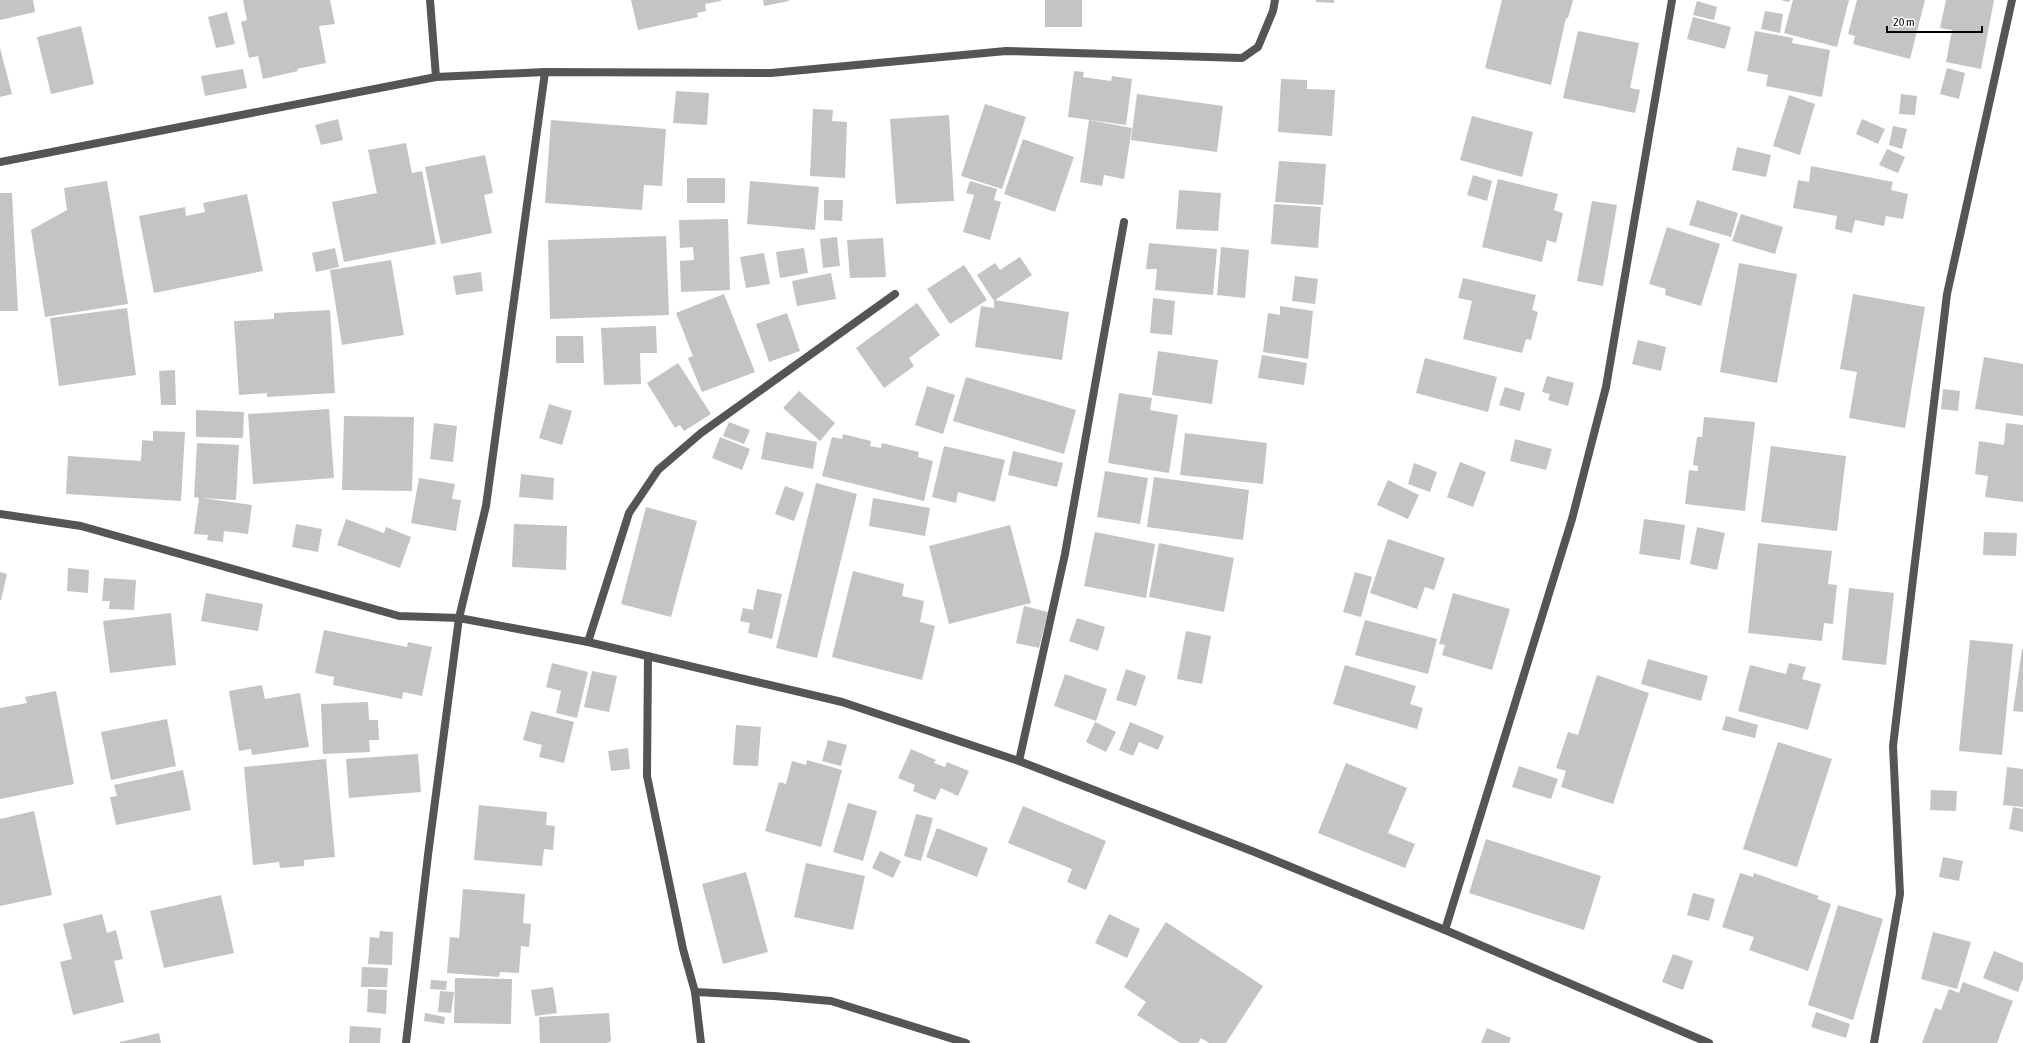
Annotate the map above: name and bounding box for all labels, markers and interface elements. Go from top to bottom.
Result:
scale bar [1887,8,1982,34]
text: 20 m [1893,15,1915,29]

